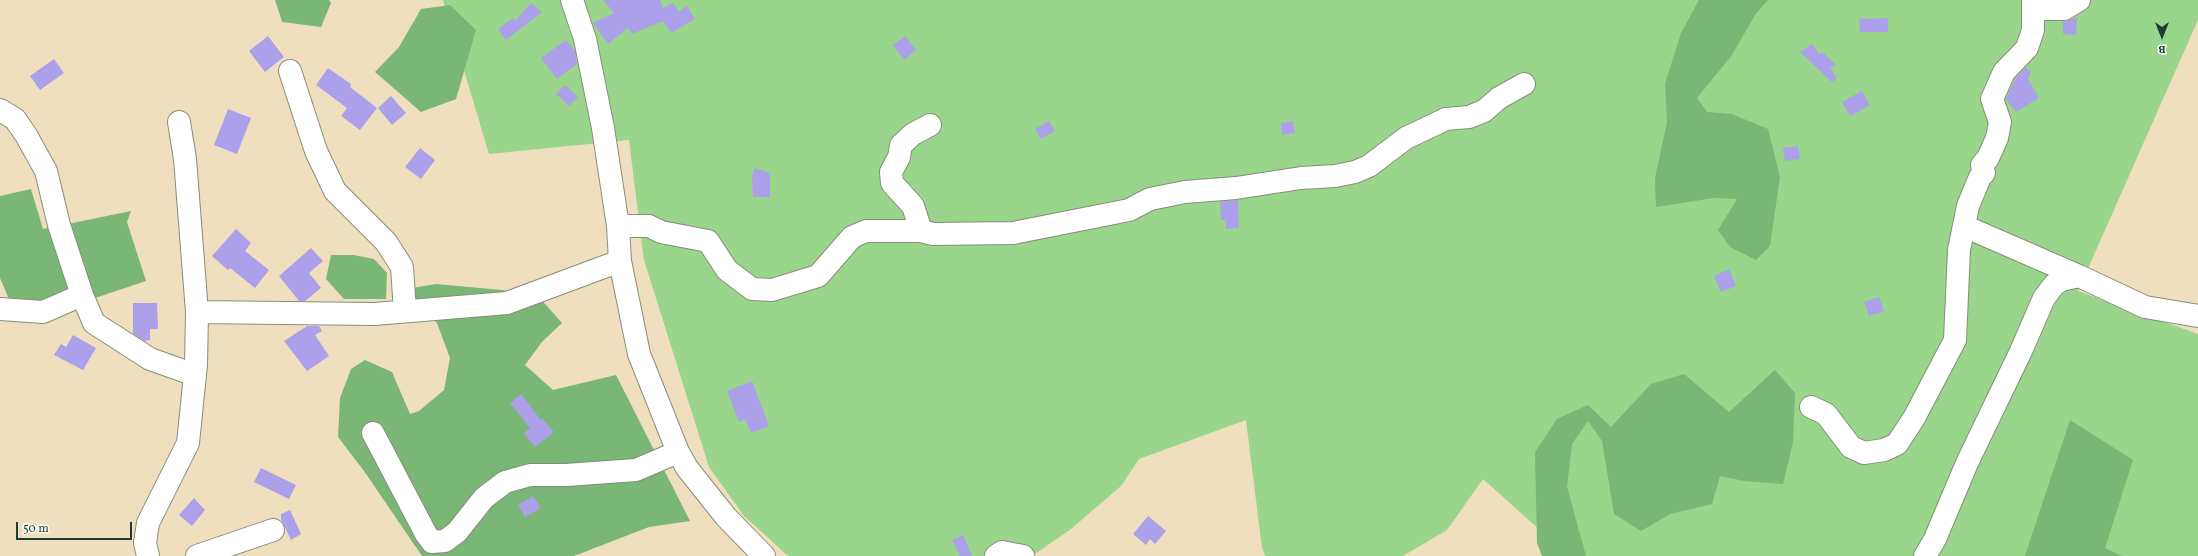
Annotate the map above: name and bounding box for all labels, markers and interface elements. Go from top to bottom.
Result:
north arrow [2142,16,2182,56]
text: B [2158,41,2166,56]
scale bar [18,514,134,540]
text: 50 m [23,521,49,537]

